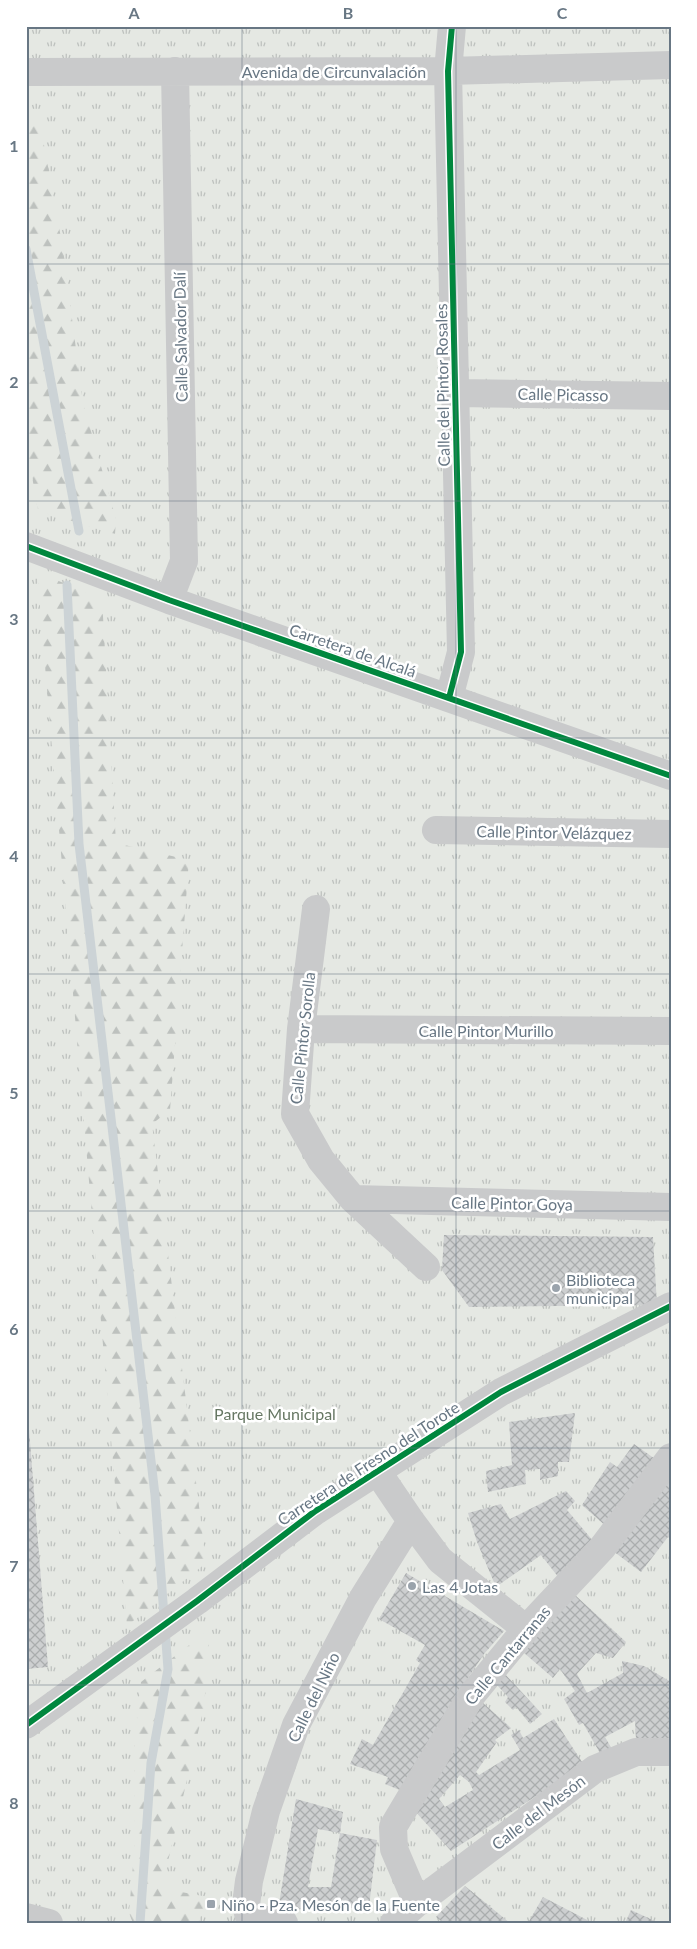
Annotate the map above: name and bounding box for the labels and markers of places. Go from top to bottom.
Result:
place label: Biblioteca municipal [566,1270,635,1307]
marker: Biblioteca municipal [550,1282,562,1294]
place label: Las 4 Jotas [422,1577,498,1596]
marker: Las 4 Jotas [406,1580,418,1592]
place label: Niño - Pza. Mesón de la Fuente [221,1895,440,1914]
marker: Niño - Pza. Mesón de la Fuente [205,1898,217,1910]

